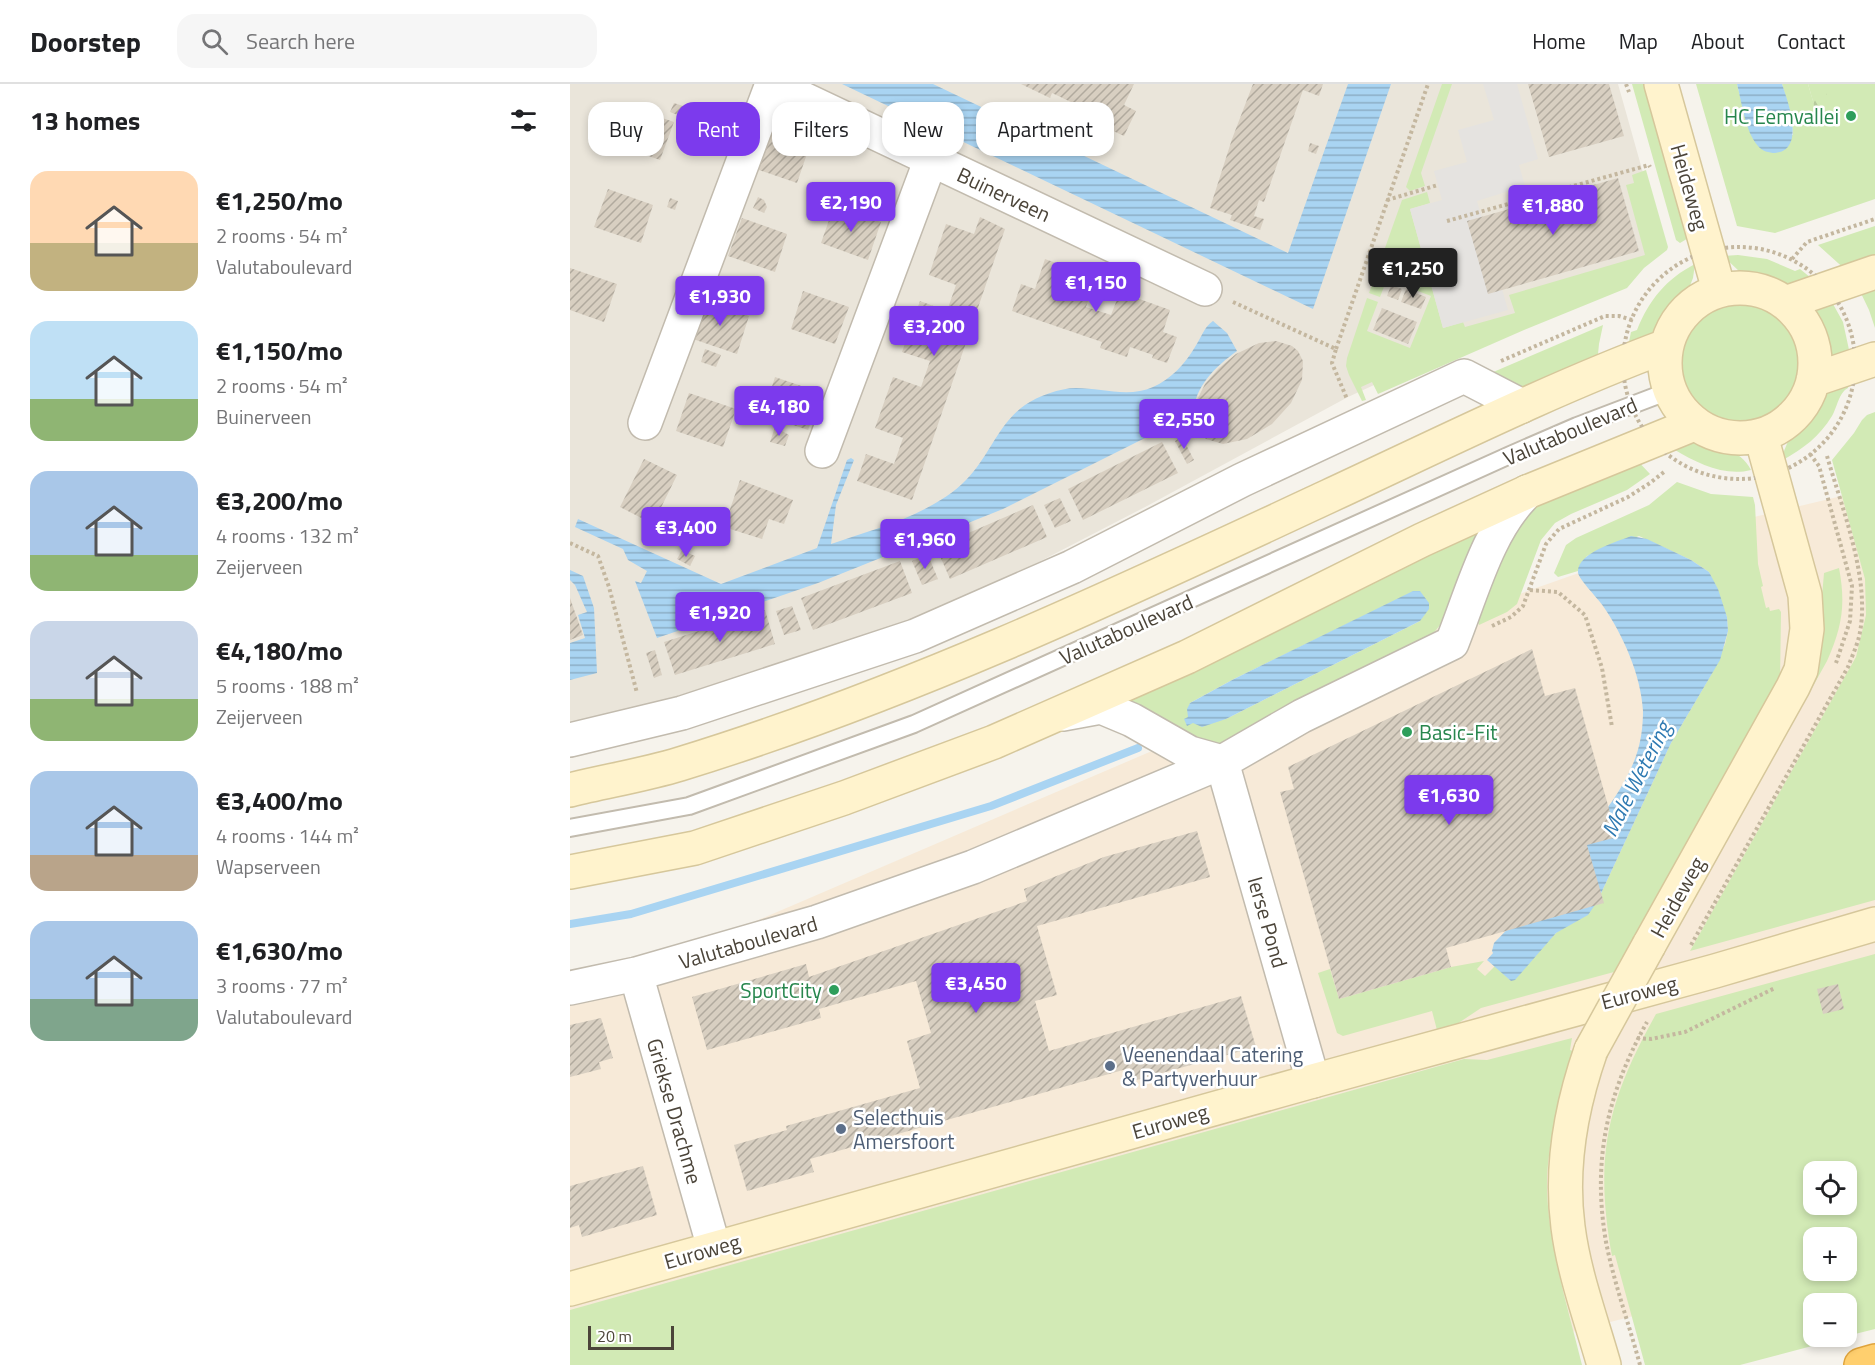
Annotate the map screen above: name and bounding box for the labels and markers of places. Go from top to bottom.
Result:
place label: HC Eemvallei [1724,100,1839,132]
marker: HC Eemvallei [1844,109,1858,123]
pin: €2,190 [802,182,900,233]
pin: €1,880 [1504,185,1602,236]
pin: €1,250 [1364,248,1462,299]
pin: €1,150 [1047,262,1145,313]
pin: €1,930 [671,276,769,327]
pin: €3,200 [885,306,983,357]
pin: €4,180 [730,386,828,437]
pin: €2,550 [1135,399,1233,450]
pin: €3,400 [637,507,735,558]
pin: €1,960 [876,519,974,570]
pin: €1,920 [671,592,769,643]
place label: Basic-Fit [1419,716,1498,748]
marker: Basic-Fit [1400,725,1414,739]
pin: €1,630 [1400,775,1498,826]
pin: €3,450 [927,963,1025,1014]
place label: SportCity [740,974,822,1006]
marker: SportCity [827,983,841,997]
place label: Veenendaal Catering & Partyverhuur [1122,1038,1304,1094]
marker: Veenendaal Catering & Partyverhuur [1103,1059,1117,1073]
place label: Selecthuis Amersfoort [853,1101,955,1157]
marker: Selecthuis Amersfoort [834,1122,848,1136]

